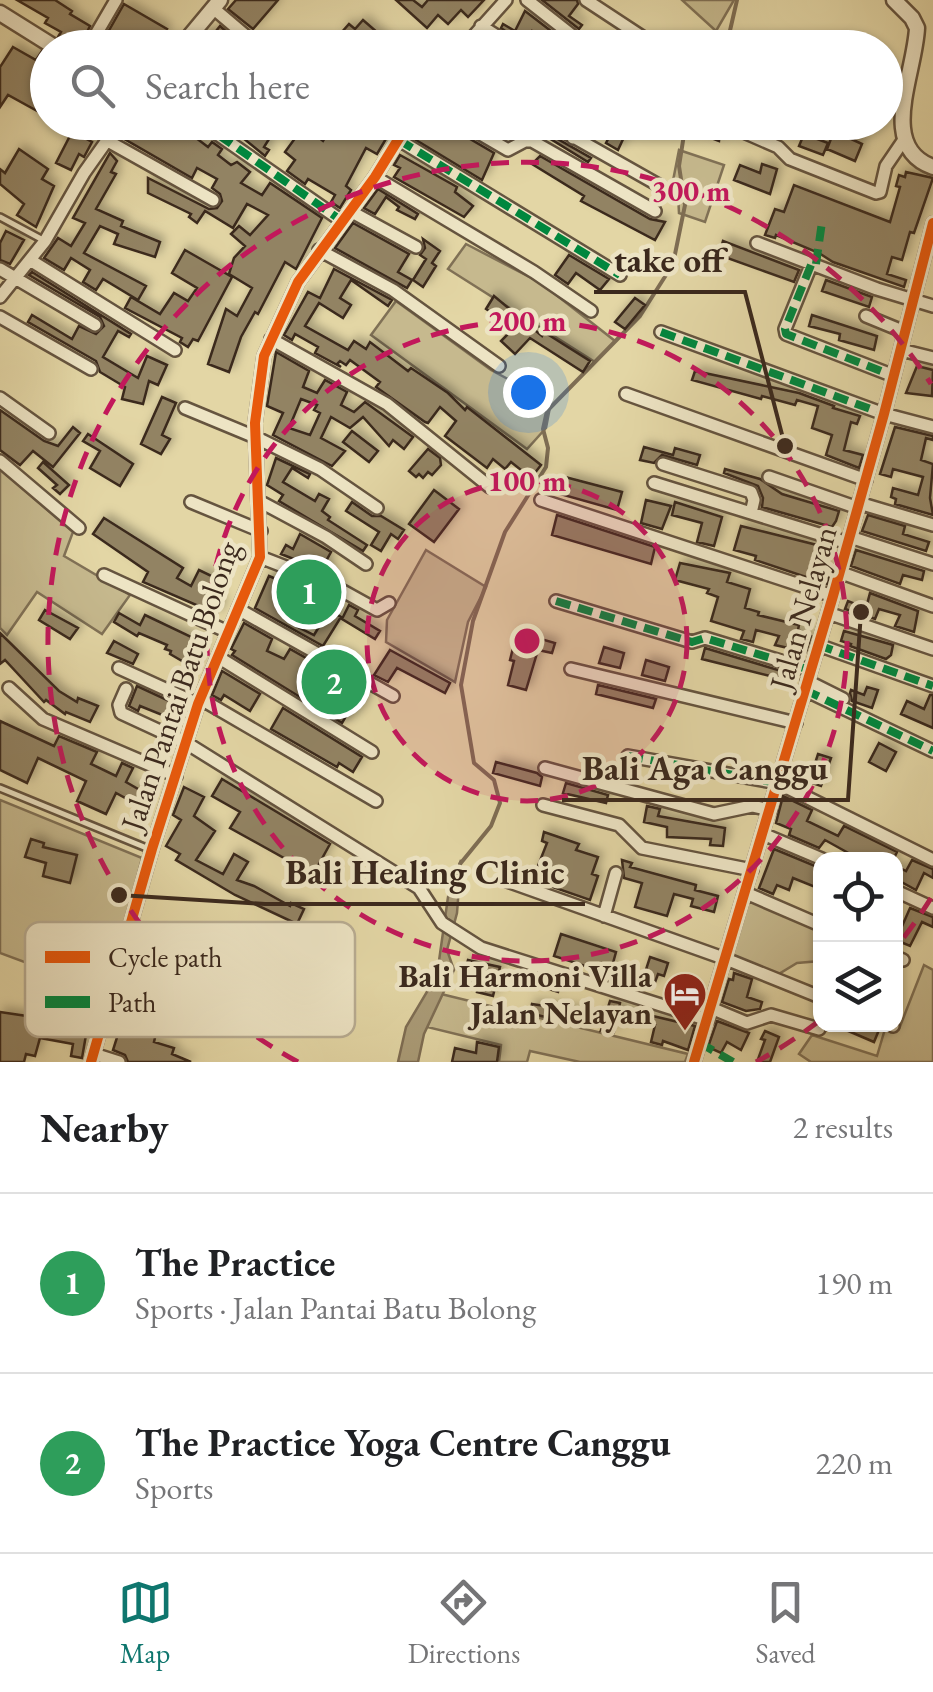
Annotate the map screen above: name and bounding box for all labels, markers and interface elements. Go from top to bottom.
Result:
search box [30,30,903,140]
icon: search [65,58,120,113]
text: Search here [145,61,310,110]
text: 300 m [652,171,730,210]
callout: take off [594,227,745,292]
text: take off [614,237,729,282]
text: 200 m [488,301,566,340]
your location [503,367,554,418]
text: 100 m [488,461,566,500]
street label: Jalan Nelayan [759,521,846,698]
street label: Jalan Pantai Batu Bolong [110,535,250,839]
pin: 1 [276,554,342,630]
centre of rings [509,623,545,659]
pin: 2 [302,644,366,720]
callout: Bali Aga Canggu [562,735,848,800]
text: Bali Aga Canggu [582,745,828,790]
callout: Bali Healing Clinic [265,839,585,904]
text: Bali Healing Clinic [285,849,565,894]
map controls [813,852,903,1032]
button: locate [813,852,903,942]
legend [25,922,355,1037]
text: Cycle path [108,939,222,975]
button: layers [813,942,903,1032]
place label: Bali Harmoni Villa Jalan Nelayan [398,955,653,1034]
hotel icon: Bali Harmoni Villa Jalan Nelayan [662,971,708,1032]
text: Path [108,984,156,1020]
text: Nearby [40,1100,169,1155]
text: 2 results [793,1106,893,1148]
text: The Practice [135,1238,335,1287]
text: 1 [64,1262,81,1304]
text: 190 m [816,1262,893,1304]
text: Sports · Jalan Pantai Batu Bolong [135,1287,536,1329]
text: The Practice Yoga Centre Canggu [135,1418,671,1467]
text: 2 [64,1442,81,1484]
text: 220 m [816,1442,893,1484]
text: Sports [135,1467,213,1509]
tab: Map [118,1575,173,1671]
tab: Directions [408,1575,520,1671]
tab: Saved [755,1575,815,1671]

